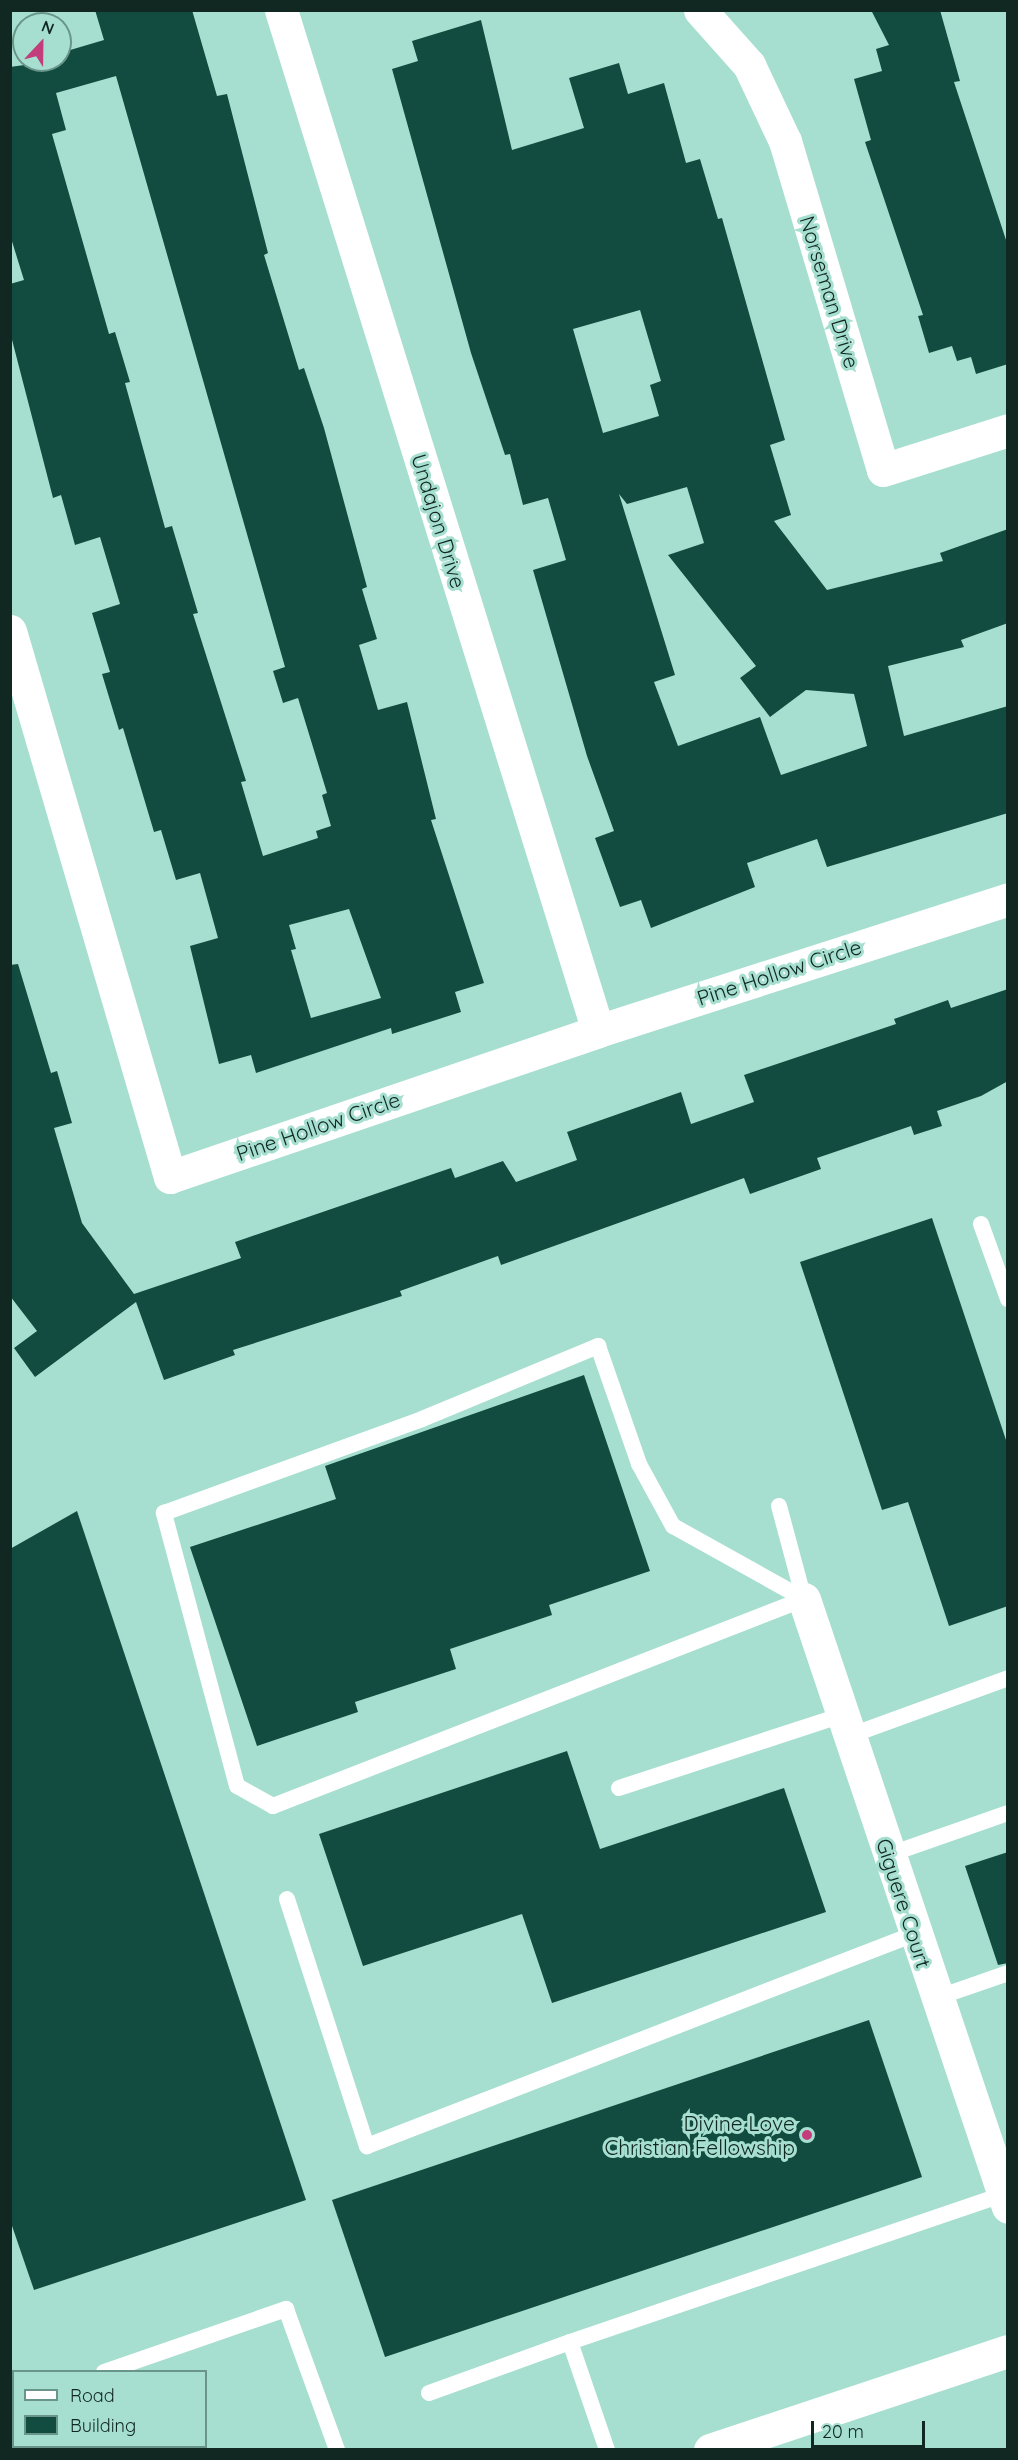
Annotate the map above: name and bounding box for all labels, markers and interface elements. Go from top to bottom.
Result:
north arrow [12,12,72,72]
text: N [39,16,57,39]
street label: Norseman Drive [795,213,865,371]
street label: Undajon Drive [407,451,471,591]
street label: Pine Hollow Circle [694,934,864,1010]
street label: Pine Hollow Circle [233,1086,403,1166]
street label: Giguere Court [871,1835,937,1971]
place label: Divine Love Christian Fellowship [604,2110,795,2160]
marker: Divine Love Christian Fellowship [800,2128,814,2142]
legend [12,2370,207,2448]
text: Road [70,2384,115,2407]
scale bar [814,2409,928,2447]
text: Building [70,2414,136,2437]
text: 20 m [822,2420,864,2443]

